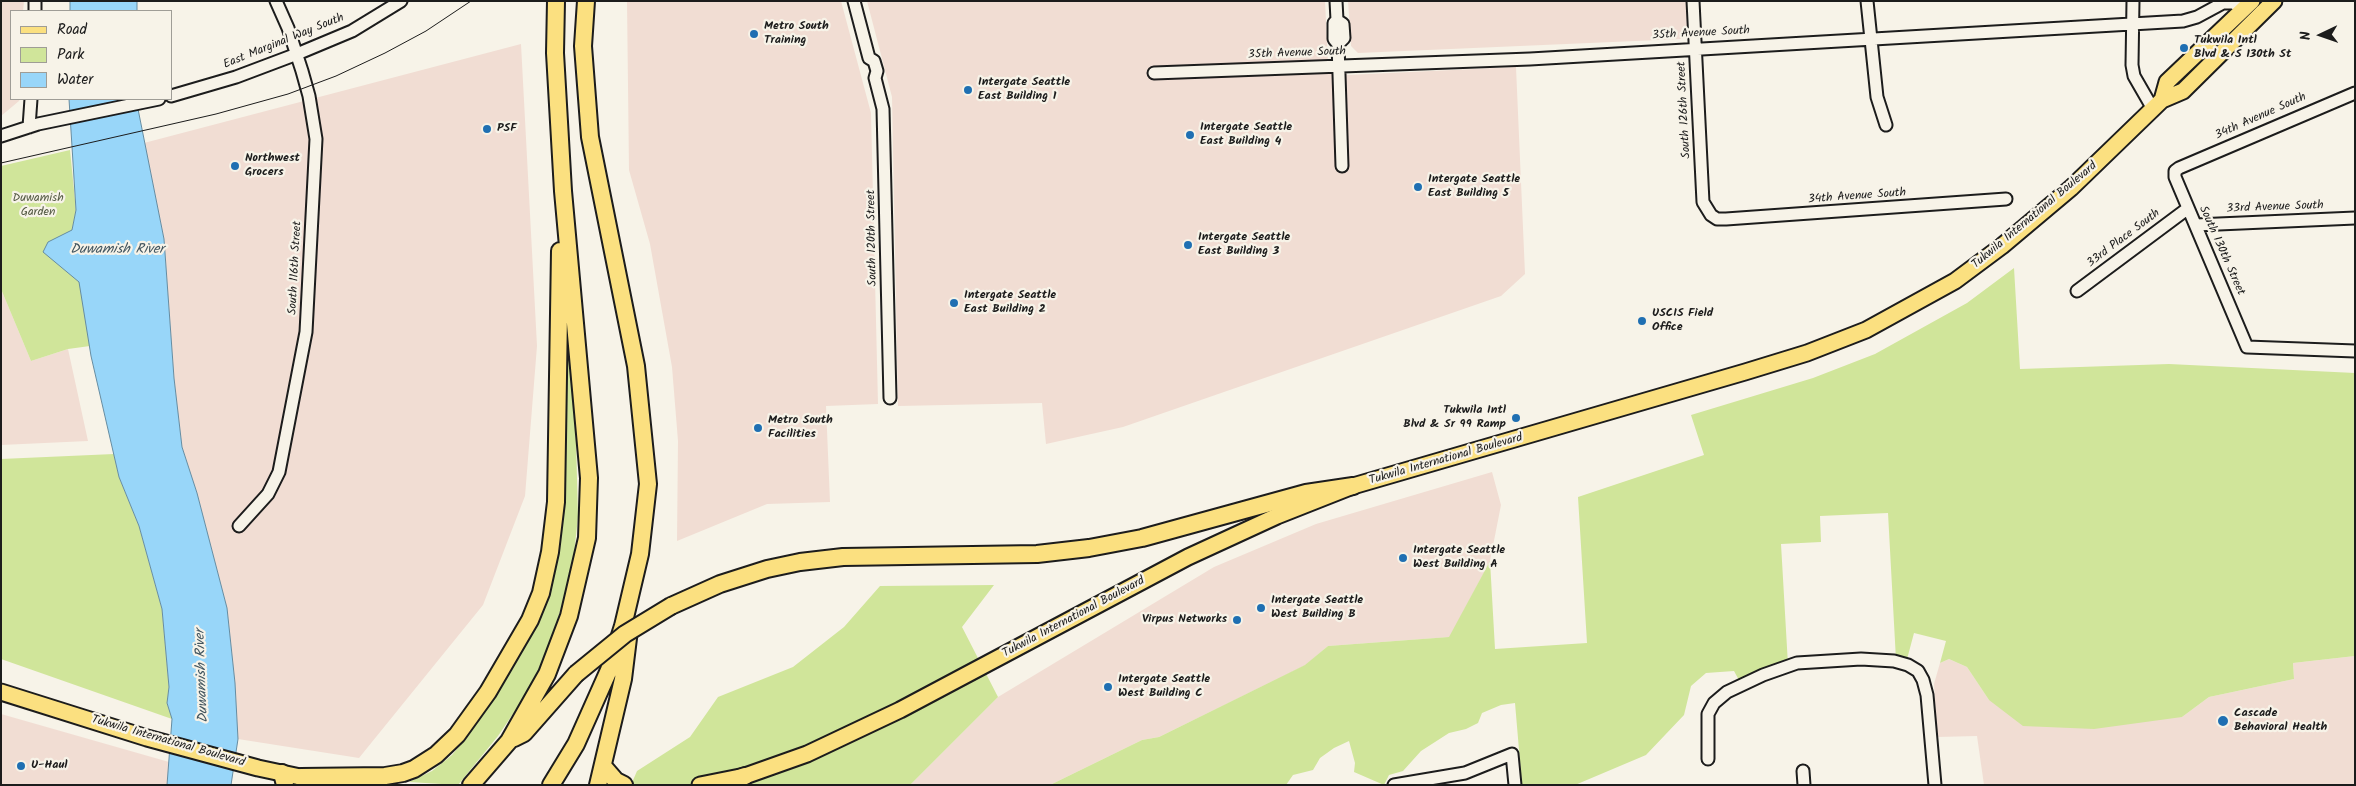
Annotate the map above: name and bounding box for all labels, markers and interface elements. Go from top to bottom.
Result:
legend [10,10,172,100]
north arrow [2296,10,2346,60]
street label: East Marginal Way South [222,11,346,73]
text: Road [57,18,87,42]
place label: Metro South Training [764,20,829,48]
street label: 35th Avenue South [1652,24,1750,44]
marker: Metro South Training [748,28,760,40]
text: N [2295,31,2317,41]
place label: Tukwila Intl Blvd & S 130th St [2194,34,2291,62]
marker: Tukwila Intl Blvd & S 130th St [2178,42,2190,54]
text: Park [57,43,84,67]
street label: 35th Avenue South [1248,45,1346,63]
street label: South 126th Street [1675,61,1695,159]
text: Water [57,68,93,92]
place label: Intergate Seattle East Building 1 [978,76,1070,104]
marker: Intergate Seattle East Building 1 [962,84,974,96]
street label: 34th Avenue South [2213,90,2309,144]
place label: Intergate Seattle East Building 4 [1200,121,1292,149]
place label: PSF [497,122,517,136]
marker: PSF [481,123,493,135]
marker: Intergate Seattle East Building 4 [1184,129,1196,141]
place label: Northwest Grocers [245,152,300,180]
street label: Tukwila International Boulevard [1970,159,2100,273]
marker: Northwest Grocers [229,160,241,172]
place label: Intergate Seattle East Building 5 [1428,173,1520,201]
marker: Intergate Seattle East Building 5 [1412,181,1424,193]
street label: 34th Avenue South [1808,186,1906,208]
street label: South 120th Street [865,190,881,286]
park label: Duwamish Garden [12,192,64,220]
street label: 33rd Avenue South [2226,199,2324,217]
street label: South 130th Street [2195,204,2247,298]
street label: 33rd Place South [2085,207,2163,271]
street label: South 116th Street [286,221,306,315]
place label: Intergate Seattle East Building 3 [1198,231,1290,259]
marker: Intergate Seattle East Building 3 [1182,239,1194,251]
water label: Duwamish River [70,243,164,259]
place label: Intergate Seattle East Building 2 [964,289,1056,317]
marker: Intergate Seattle East Building 2 [948,297,960,309]
place label: USCIS Field Office [1652,307,1713,335]
marker: USCIS Field Office [1636,315,1648,327]
place label: Tukwila Intl Blvd & Sr 99 Ramp [1403,404,1506,432]
marker: Tukwila Intl Blvd & Sr 99 Ramp [1510,412,1522,424]
place label: Metro South Facilities [768,414,833,442]
marker: Metro South Facilities [752,422,764,434]
street label: Tukwila International Boulevard [1368,431,1524,489]
place label: Intergate Seattle West Building A [1413,544,1505,572]
marker: Intergate Seattle West Building A [1397,552,1409,564]
street label: Tukwila International Boulevard [1000,574,1148,662]
place label: Intergate Seattle West Building B [1271,594,1363,622]
marker: Intergate Seattle West Building B [1255,602,1267,614]
place label: Virpus Networks [1142,613,1227,627]
marker: Virpus Networks [1231,614,1243,626]
water label: Duwamish River [193,629,213,723]
place label: Intergate Seattle West Building C [1118,673,1210,701]
marker: Intergate Seattle West Building C [1102,681,1114,693]
place label: Cascade Behavioral Health [2234,707,2327,735]
street label: Tukwila International Boulevard [90,713,246,771]
marker: Cascade Behavioral Health [2216,714,2230,728]
place label: U-Haul [31,759,67,773]
marker: U-Haul [15,760,27,772]

